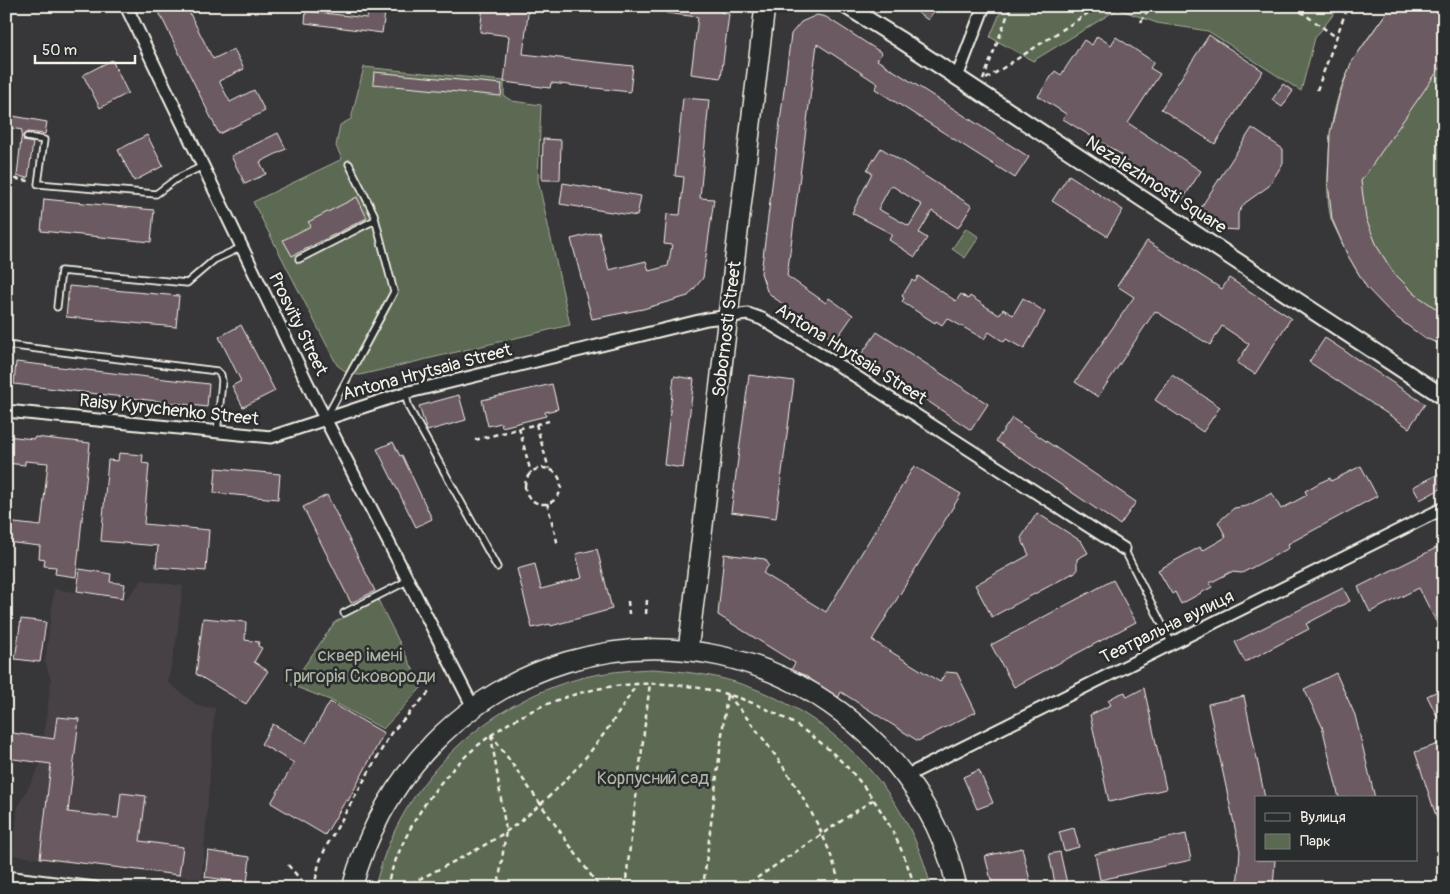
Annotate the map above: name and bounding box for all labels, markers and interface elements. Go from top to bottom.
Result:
scale bar [35,32,135,64]
text: 50 m [42,41,77,60]
street label: Nezalezhnosti Square [1081,131,1231,239]
street label: Sobornosti Street [707,259,747,398]
street label: Prosvity Street [263,268,333,380]
street label: Antona Hrytsaia Street [771,298,932,410]
street label: Antona Hrytsaia Street [340,338,515,406]
street label: Raisy Kyrychenko Street [78,389,261,431]
street label: Театральна вулиця [1096,585,1238,669]
park label: сквер імені Григорія Сковороди [285,644,435,688]
park label: Корпусний сад [597,767,709,790]
legend [1255,796,1418,862]
text: Вулиця [1300,808,1346,827]
text: Парк [1300,832,1331,851]

